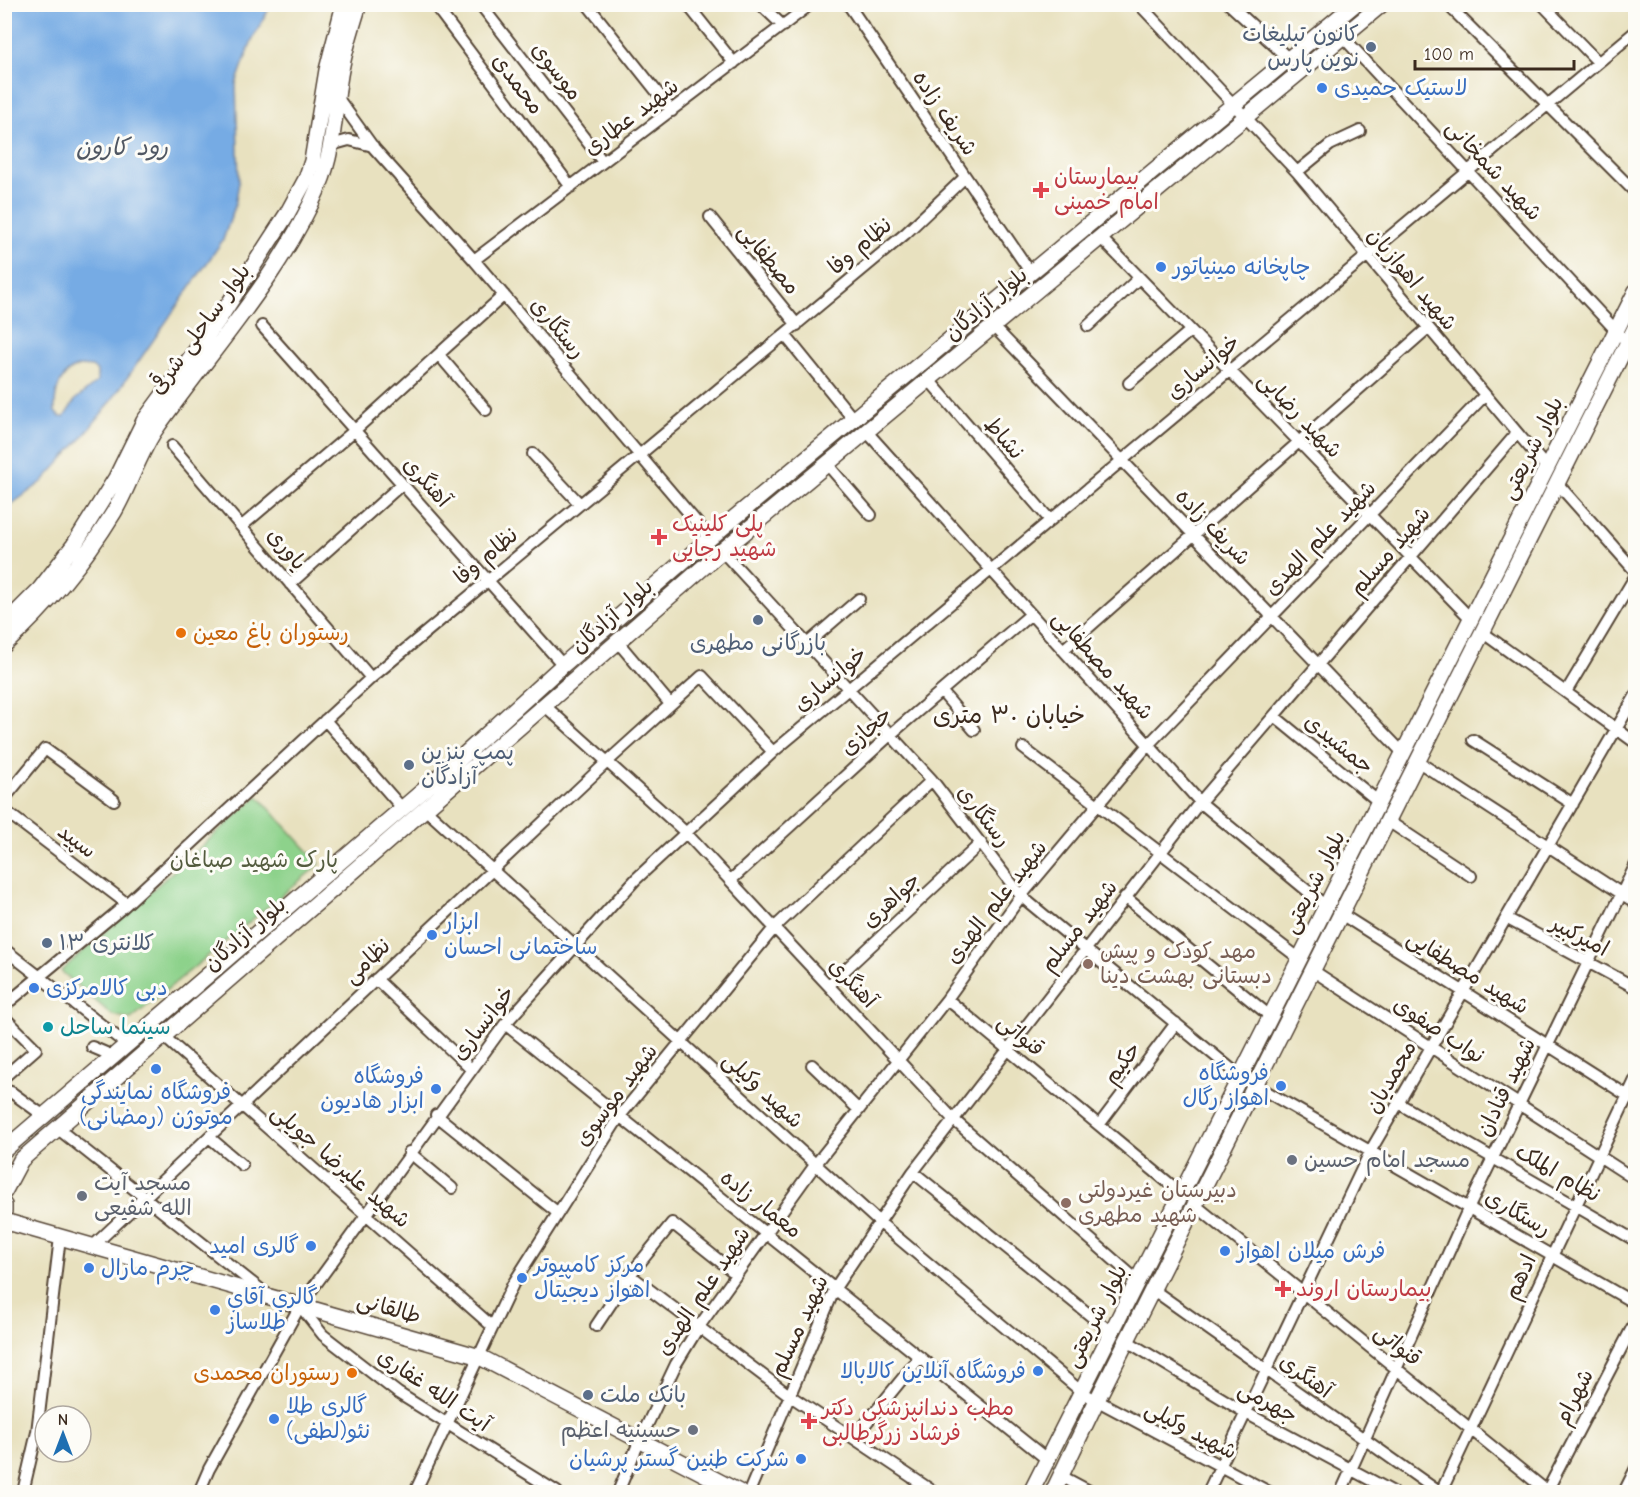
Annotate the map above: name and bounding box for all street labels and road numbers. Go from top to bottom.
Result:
street label: موسوی [526,37,588,105]
street label: محمدی [487,48,549,120]
street label: شریف زاده [907,66,983,160]
street label: شهید عطاری [578,73,684,161]
street label: شهید شمخانی [1440,114,1547,227]
street label: نظام وفا [823,212,899,282]
street label: مصطفایی [732,218,806,300]
street label: شهید اهوازیان [1362,222,1462,336]
street label: بلوار ساحلی شرقی [143,258,257,400]
street label: بلوار آزادگان [939,262,1033,346]
street label: رستگاری [525,292,591,364]
street label: خوانساری [1161,329,1245,405]
street label: شهید رضایی [1252,367,1347,464]
street label: بلوار شریعتی [1495,392,1570,504]
street label: نشاط [978,411,1030,465]
street label: آهنگری [398,451,457,514]
street label: شهید علم الهدی [1259,475,1384,603]
street label: شریف زاده [1170,483,1256,571]
street label: شهید مسلم [1344,501,1438,603]
street label: یاوری [262,522,312,576]
street label: نظام وفا [449,522,525,592]
street label: بلوار آزادگان [565,573,659,659]
street label: شهید مصطفایی [1046,605,1159,726]
street label: خوانساری [788,641,872,717]
street label: حجازی [835,701,897,761]
street label: جمشیدی [1299,708,1379,780]
street label: رستگاری [952,780,1016,852]
street label: سپید [52,818,101,865]
street label: بلوار شریعتی [1277,826,1352,938]
street label: شهید علم الهدی [940,835,1055,971]
street label: جواهری [856,867,926,934]
street label: شهید مسلم [1035,875,1125,979]
street label: بلوار آزادگان [198,891,292,977]
street label: امیرکبیر [1545,909,1613,962]
street label: شهید مصطفایی [1402,924,1534,1021]
street label: نظامی [338,933,397,990]
street label: آهنگری [823,953,884,1015]
street label: خوانساری [446,980,520,1066]
street label: نواب صفوی [1389,991,1489,1069]
street label: قنواتی [992,1008,1050,1063]
street label: شهید قنادان [1471,1033,1541,1141]
street label: محمدیان [1360,1036,1422,1118]
street label: حکیم [1098,1037,1149,1091]
street label: شهید موسوی [569,1039,663,1151]
street label: شهید وکیلی [717,1046,809,1134]
street label: شهید علیرضا جویلی [266,1099,416,1234]
street label: نظام الملک [1509,1138,1605,1210]
street label: معمار زاده [715,1164,807,1244]
street label: رستگاری [1480,1184,1556,1242]
street label: شهید علم الهدی [650,1222,758,1362]
street label: ادهم [1498,1250,1544,1305]
street label: بلوار شریعتی [1059,1260,1134,1372]
street label: شهید مسلم [764,1271,837,1382]
street label: طالقانی [354,1286,424,1330]
street label: قنواتی [1369,1318,1427,1372]
street label: آیت الله غفاری [373,1343,497,1438]
street label: آهنگری [1275,1348,1339,1405]
street label: شهرام [1549,1365,1603,1431]
street label: جهرمی [1233,1375,1302,1430]
street label: شهید وکیلی [1140,1395,1241,1466]

